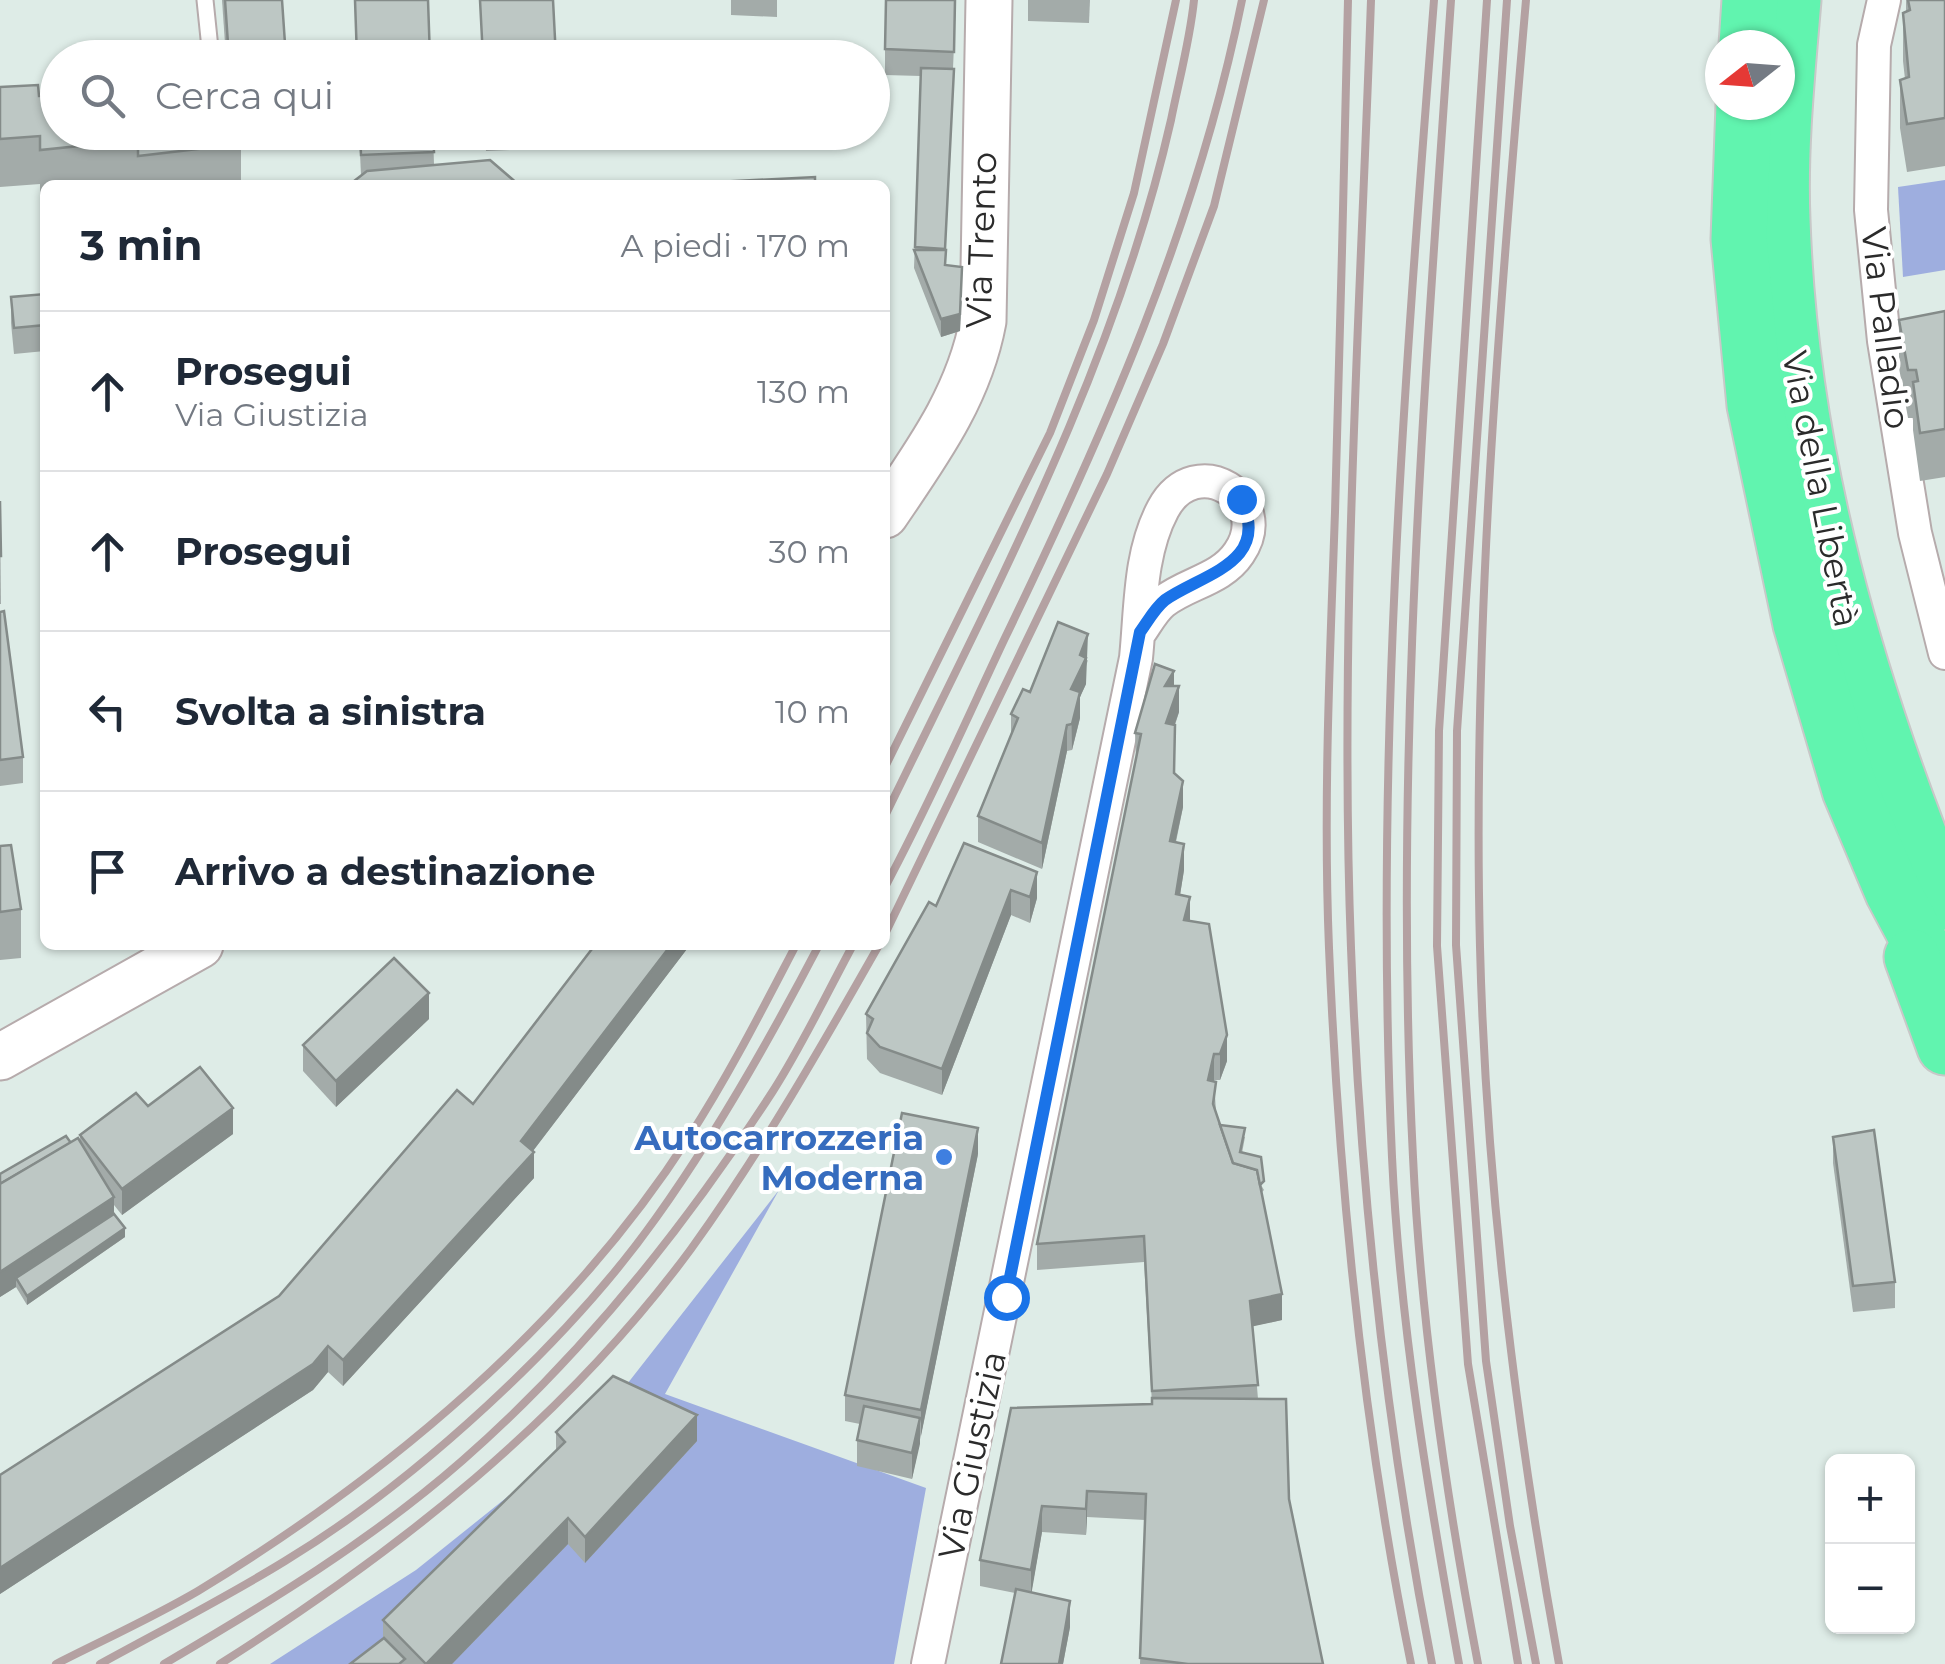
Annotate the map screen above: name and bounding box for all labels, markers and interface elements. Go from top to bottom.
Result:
north arrow [1705,30,1795,120]
search box [40,40,890,150]
icon: search [75,68,130,123]
text: Cerca qui [155,72,334,119]
street label: Via Trento [956,151,1006,329]
text: 3 min [80,219,202,271]
street label: Via Palladio [1852,225,1920,431]
text: A piedi · 170 m [621,226,850,265]
street label: Via della Libertà [1773,347,1869,631]
text: Prosegui [175,348,352,395]
icon: ahead [80,364,135,419]
text: 130 m [757,372,850,411]
text: Via Giustizia [175,395,369,434]
route end [1219,477,1265,523]
icon: ahead [80,524,135,579]
text: Prosegui [175,528,352,575]
text: 30 m [768,532,850,571]
icon: left [80,684,135,739]
text: Svolta a sinistra [175,688,486,735]
text: 10 m [775,692,850,731]
icon: arrive [80,844,135,899]
text: Arrivo a destinazione [175,848,596,895]
place label: Autocarrozzeria Moderna [633,1116,924,1199]
marker: Autocarrozzeria Moderna [933,1146,955,1168]
route start [984,1275,1030,1321]
street label: Via Giustizia [929,1347,1015,1563]
map controls [1825,1454,1915,1634]
button: + [1825,1454,1915,1544]
button: − [1825,1544,1915,1634]

